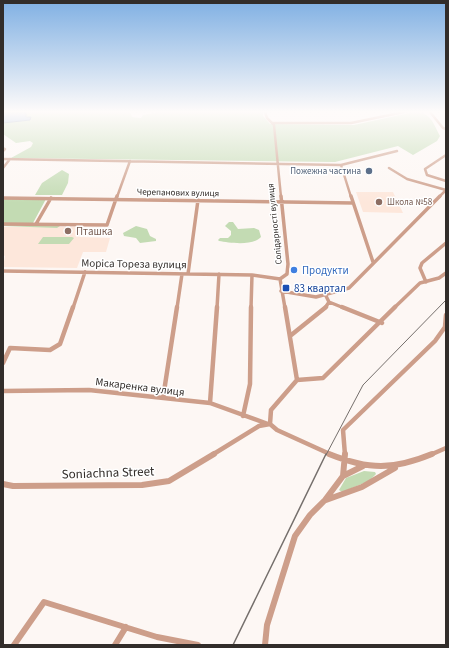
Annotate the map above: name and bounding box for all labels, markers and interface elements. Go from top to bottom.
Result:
place label: Пожежна частина [290,165,361,178]
marker: Пожежна частина [364,166,374,176]
street label: Солідарності вулиця [264,183,286,265]
street label: Черепанових вулиця [137,186,219,200]
place label: Школа №58 [387,196,433,209]
marker: Школа №58 [374,197,384,207]
place label: Пташка [76,224,113,239]
marker: Пташка [63,226,73,236]
street label: Моріса Тореза вулиця [81,256,187,272]
place label: Продукти [302,263,349,278]
marker: Продукти [289,265,299,275]
place label: 83 квартал [294,281,346,296]
marker: 83 квартал [281,283,291,293]
street label: Макаренка вулиця [95,374,185,400]
street label: Soniachna Street [61,462,155,484]

